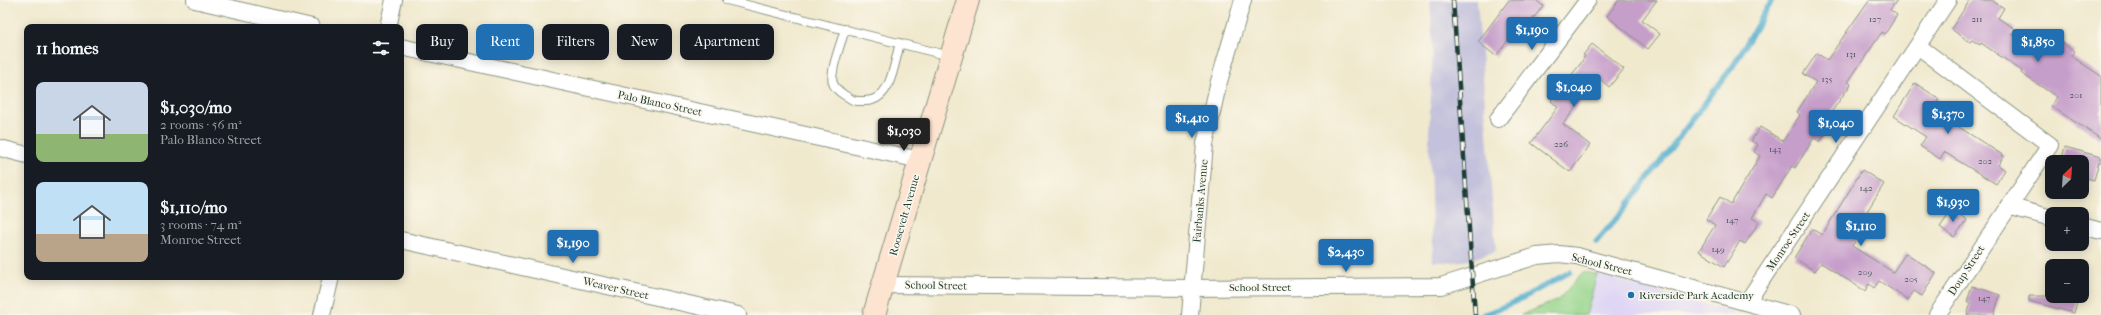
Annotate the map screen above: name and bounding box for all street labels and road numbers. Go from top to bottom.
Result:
street label: Palo Blanco Street [616,88,703,119]
street label: Fairbanks Avenue [1190,158,1211,243]
street label: Roosevelt Avenue [887,173,922,257]
street label: Monroe Street [1764,209,1813,273]
street label: Doup Street [1945,243,1988,298]
street label: School Street [1570,251,1634,278]
street label: Weaver Street [581,274,650,302]
street label: School Street [905,278,967,293]
street label: School Street [1229,281,1291,294]

